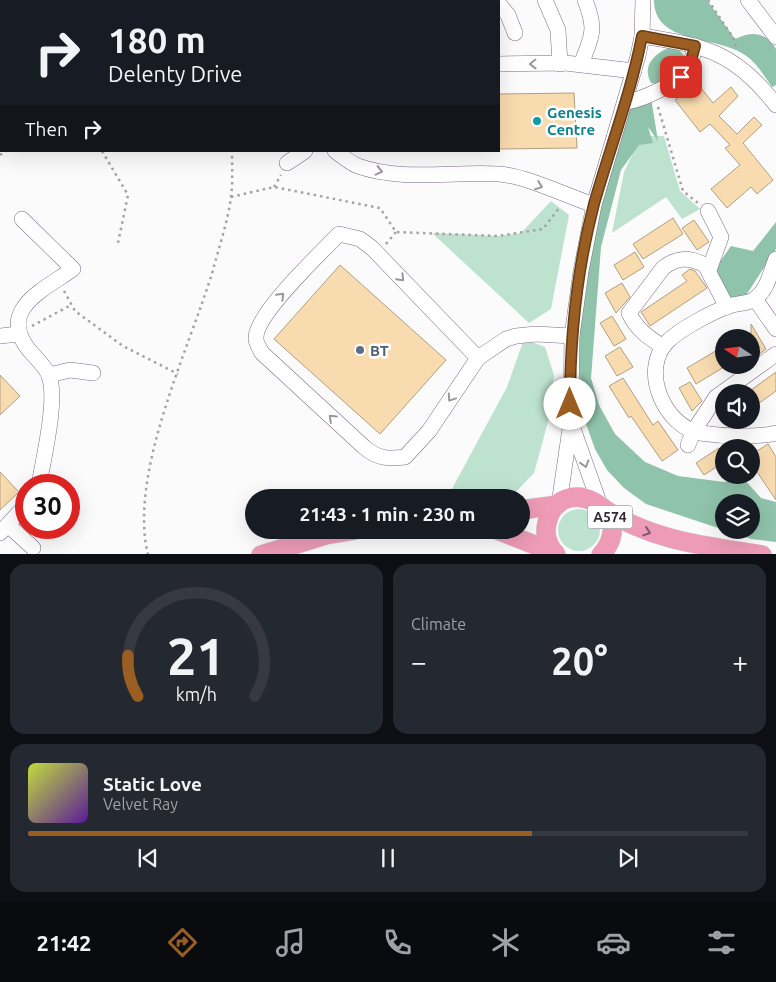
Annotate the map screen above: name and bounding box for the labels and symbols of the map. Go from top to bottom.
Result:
pin [660,56,702,98]
one-way arrow [529,59,537,69]
place label: Genesis Centre [547,104,602,138]
marker: Genesis Centre [531,115,543,127]
one-way arrow [374,165,383,176]
one-way arrow [534,180,543,190]
one-way arrow [395,272,404,281]
one-way arrow [275,292,284,301]
north arrow [715,329,760,374]
place label: BT [370,342,389,359]
marker: BT [354,344,366,356]
position arrow [543,377,595,429]
one-way arrow [448,393,457,402]
one-way arrow [329,415,338,424]
one-way arrow [579,459,589,467]
speed limit sign: 30 [15,474,80,539]
road number: A574 [588,506,632,528]
one-way arrow [642,526,651,536]

